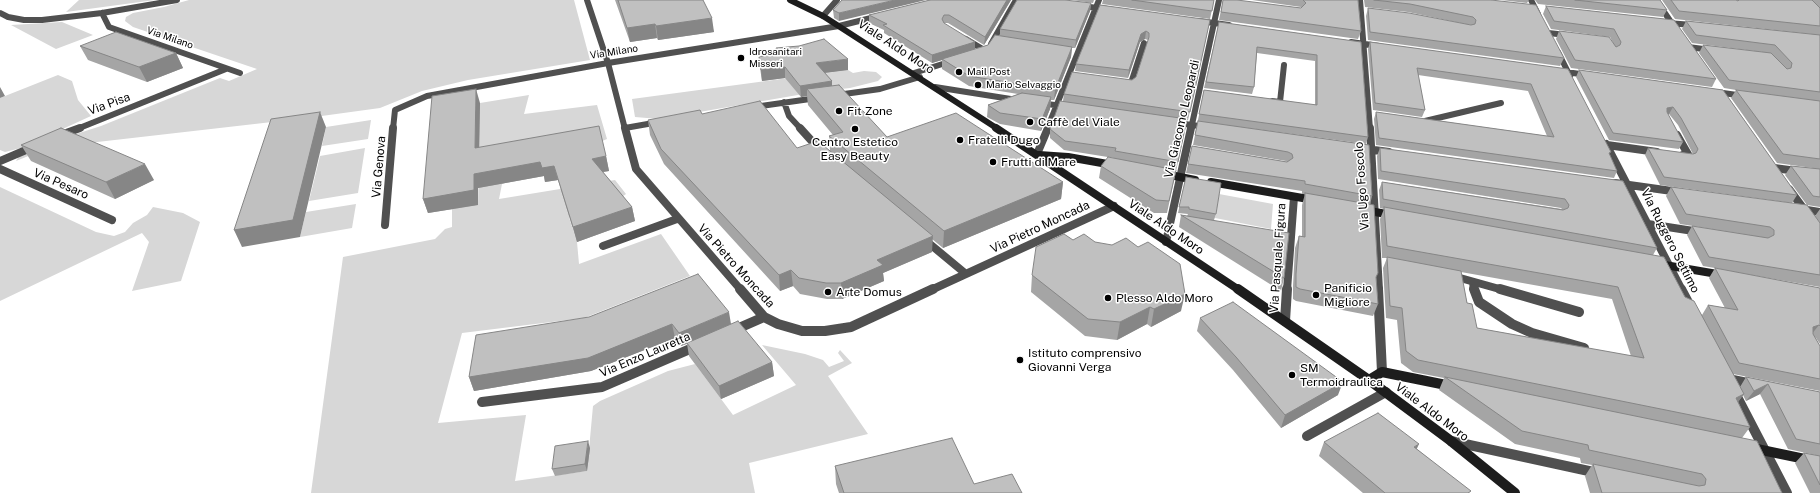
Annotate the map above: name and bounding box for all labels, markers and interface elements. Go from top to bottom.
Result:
street label: Viale Aldo Moro [855,17,937,77]
street label: Via Milano [145,24,195,52]
street label: Via Milano [589,42,639,62]
place label: Idrosanitari Misseri [749,46,802,70]
marker: Idrosanitari Misseri [736,53,746,63]
street label: Via Giacomo Leopardi [1161,58,1203,180]
place label: Mail Post [967,66,1010,78]
marker: Mail Post [954,67,964,77]
place label: Mario Selvaggio [986,79,1061,91]
marker: Mario Selvaggio [973,80,983,90]
street label: Via Pisa [86,90,132,118]
place label: Fit Zone [847,104,893,118]
marker: Fit Zone [834,106,844,116]
place label: Caffè del Viale [1038,115,1120,129]
marker: Caffè del Viale [1025,117,1035,127]
marker: Centro Estetico Easy Beauty [850,124,860,134]
place label: Fratelli Dugo [968,133,1040,147]
street label: Via Genova [369,135,389,199]
place label: Centro Estetico Easy Beauty [812,135,898,163]
marker: Fratelli Dugo [955,135,965,145]
street label: Via Ugo Foscolo [1352,141,1372,231]
place label: Frutti di Mare [1001,155,1076,169]
marker: Frutti di Mare [988,157,998,167]
street label: Via Pesaro [31,165,91,203]
street label: Via Ruggero Settimo [1638,187,1702,295]
street label: Viale Aldo Moro [1125,196,1207,258]
street label: Via Pietro Moncada [988,198,1092,256]
street label: Via Pasquale Figura [1267,203,1289,313]
street label: Via Pietro Moncada [695,221,777,311]
place label: Panificio Migliore [1324,281,1372,309]
place label: Arte Domus [836,285,902,299]
marker: Arte Domus [823,287,833,297]
marker: Panificio Migliore [1311,290,1321,300]
place label: Plesso Aldo Moro [1116,291,1213,305]
marker: Plesso Aldo Moro [1103,293,1113,303]
street label: Via Enzo Lauretta [598,329,692,381]
place label: Istituto comprensivo Giovanni Verga [1028,346,1142,374]
marker: Istituto comprensivo Giovanni Verga [1015,355,1025,365]
place label: SM Termoidraulica [1300,361,1383,389]
marker: SM Termoidraulica [1287,370,1297,380]
street label: Viale Aldo Moro [1392,380,1472,444]

